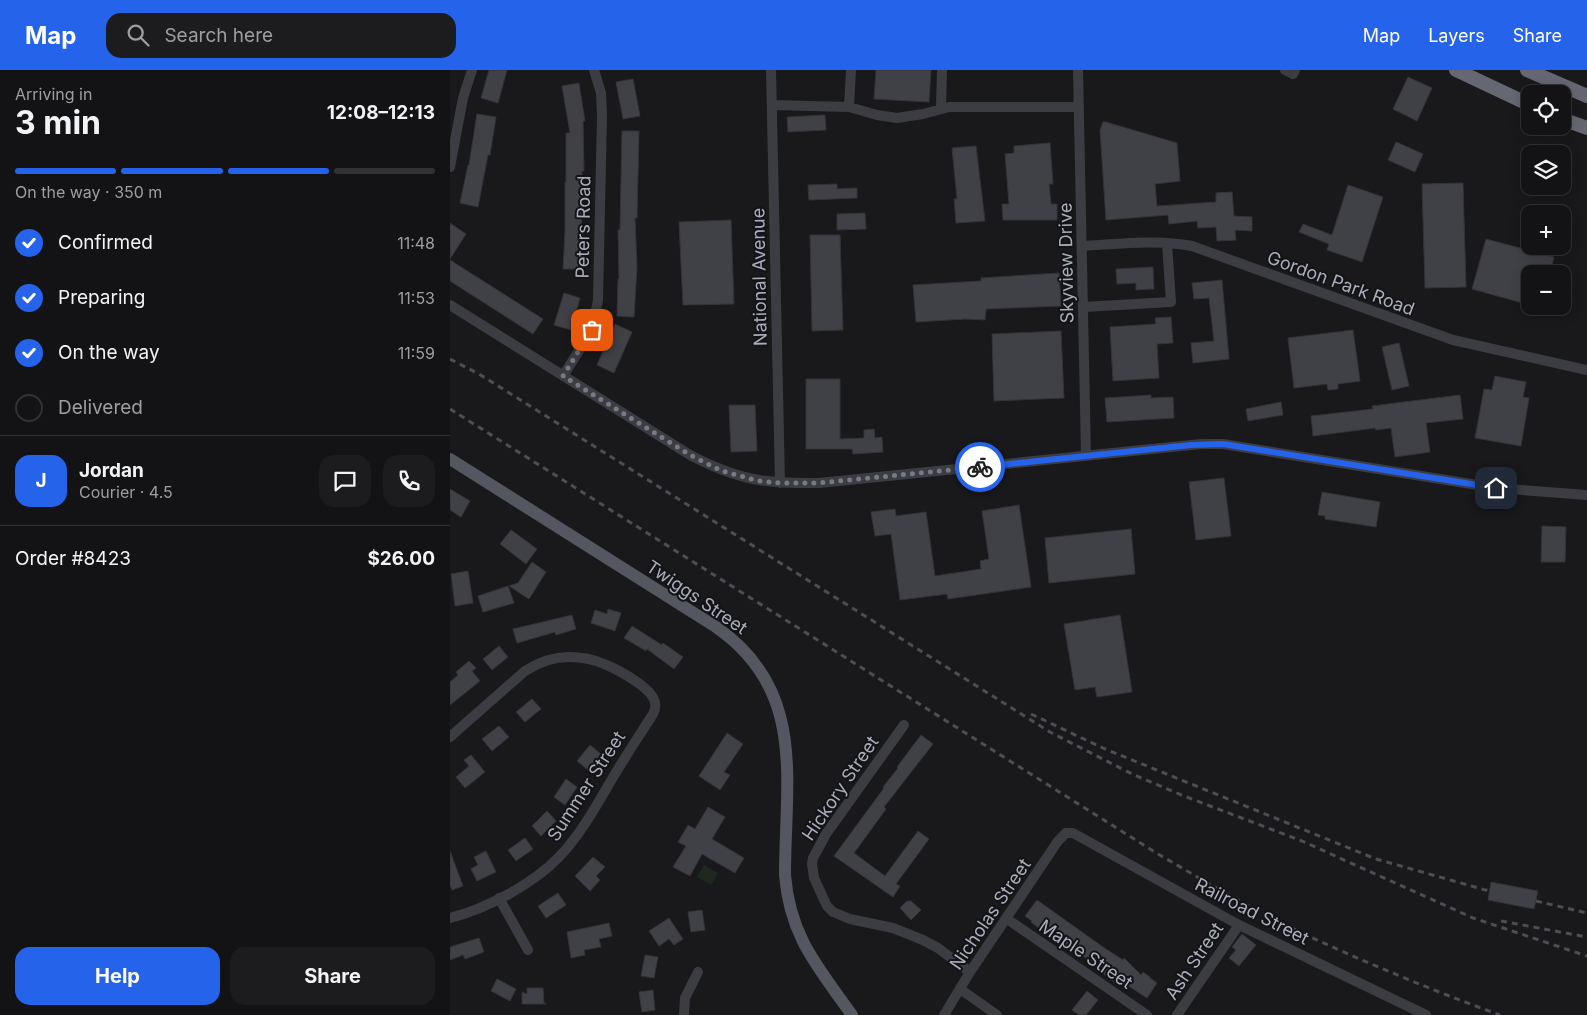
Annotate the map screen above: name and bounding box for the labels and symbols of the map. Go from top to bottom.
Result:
street label: Peters Road [572,175,594,279]
street label: Skyview Drive [1054,202,1078,324]
street label: National Avenue [747,208,771,346]
street label: Gordon Park Road [1264,247,1418,319]
pin [571,309,613,351]
courier [955,442,1005,492]
pin [1475,467,1517,509]
street label: Twiggs Street [643,556,751,638]
street label: Summer Street [543,727,629,845]
street label: Hickory Street [797,732,883,844]
street label: Nicholas Street [945,854,1035,974]
street label: Railroad Street [1192,873,1312,949]
street label: Maple Street [1035,915,1137,993]
street label: Ash Street [1161,918,1227,1004]

